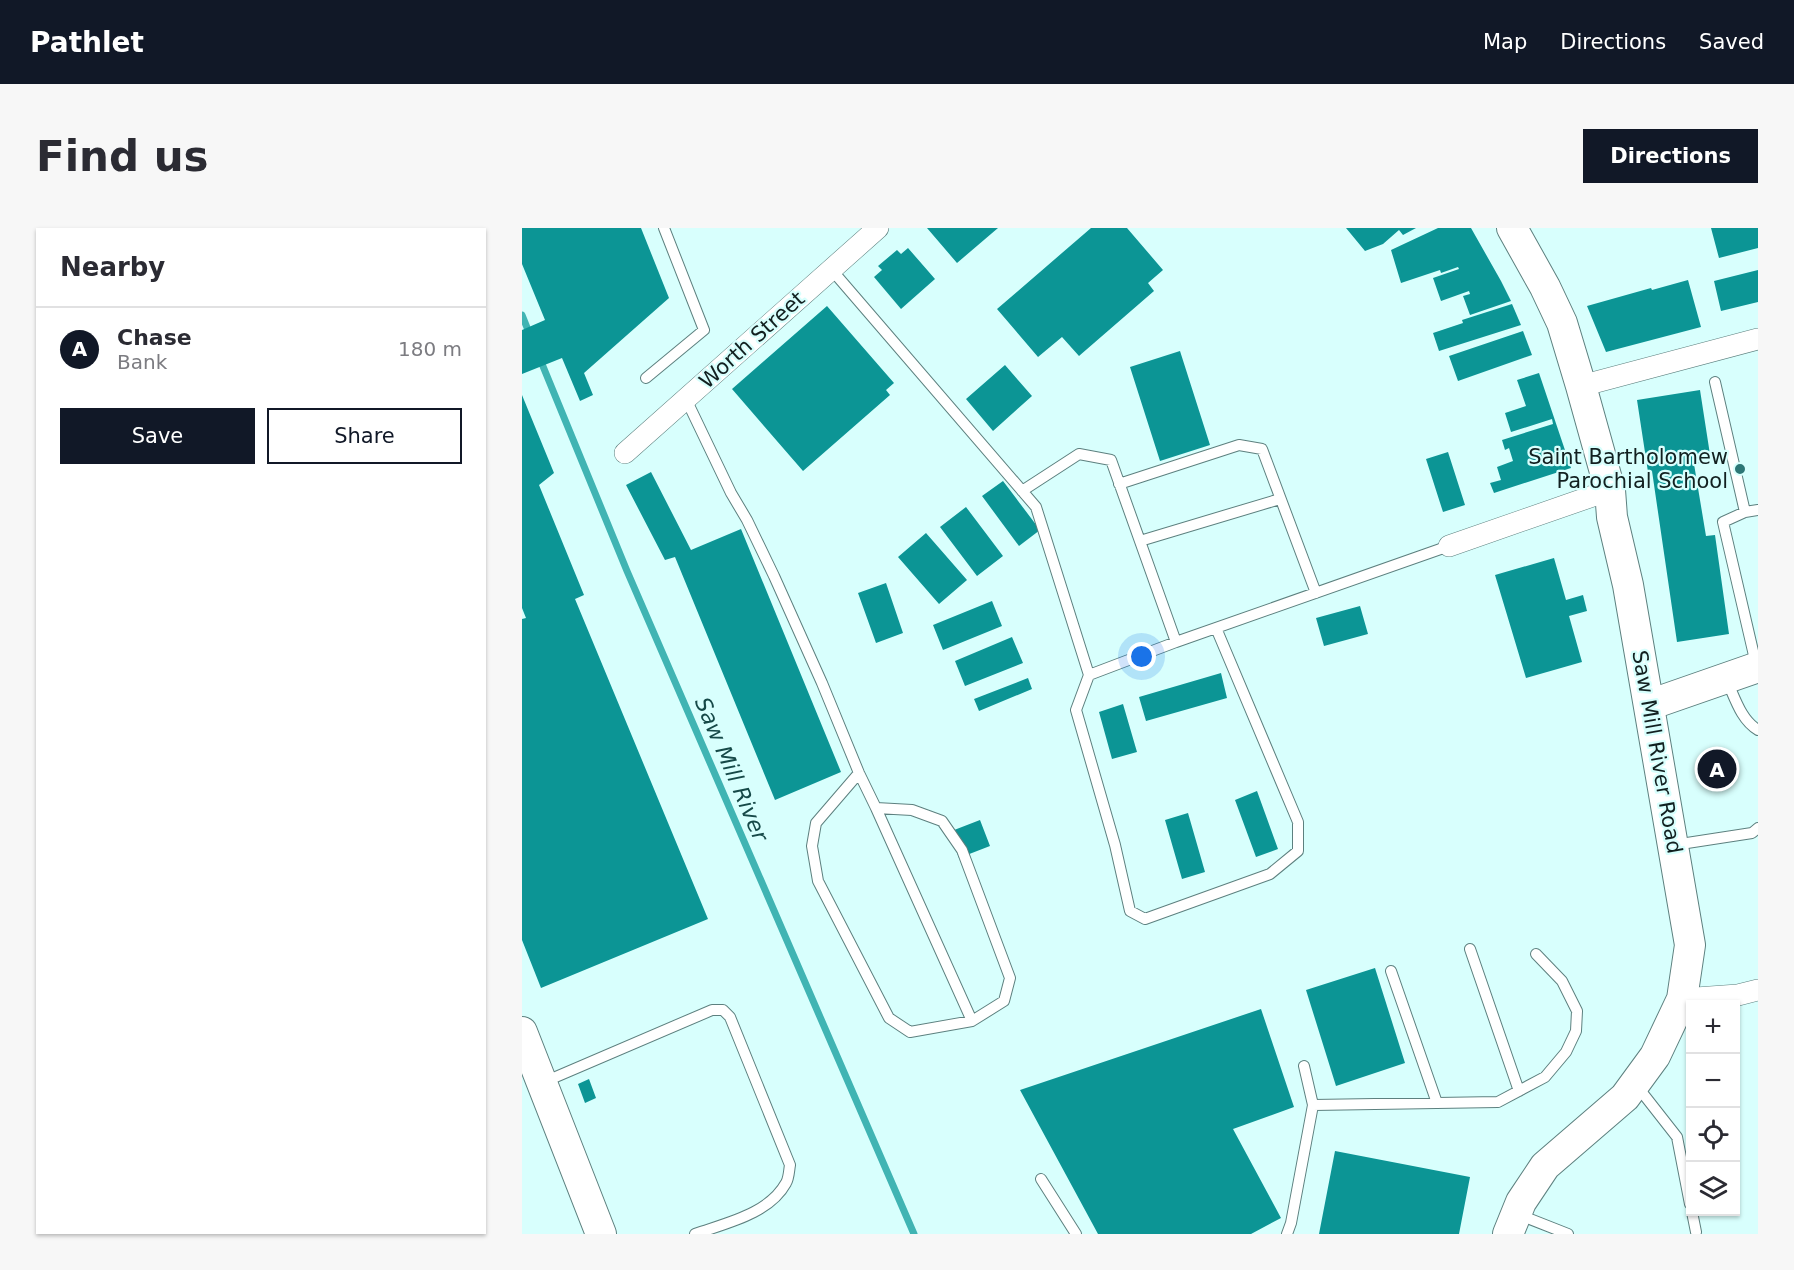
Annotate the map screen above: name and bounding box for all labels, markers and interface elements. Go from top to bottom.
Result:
text: Pathlet [30,26,144,59]
text: Map [1483,30,1527,54]
text: Directions [1560,30,1666,54]
text: Saved [1699,30,1764,54]
button: Directions [1583,129,1758,183]
text: Find us [36,132,209,181]
text: Nearby [60,252,165,282]
street label: Worth Street [695,287,809,393]
text: Chase [117,325,192,350]
text: A [72,337,87,361]
text: 180 m [398,337,462,361]
text: Bank [117,350,167,374]
button: Save [60,408,255,464]
button: Share [267,408,462,464]
place label: Saint Bartholomew Parochial School [1528,445,1728,493]
marker: Saint Bartholomew Parochial School [1733,462,1747,476]
your location [1127,642,1156,671]
street label: Saw Mill River Road [1627,648,1687,856]
water label: Saw Mill River [690,694,774,847]
pin: A [1698,746,1736,792]
map controls [1686,1000,1740,1216]
button: + [1686,1000,1740,1054]
button: − [1686,1054,1740,1108]
button: locate [1686,1108,1740,1162]
button: layers [1686,1162,1740,1216]

